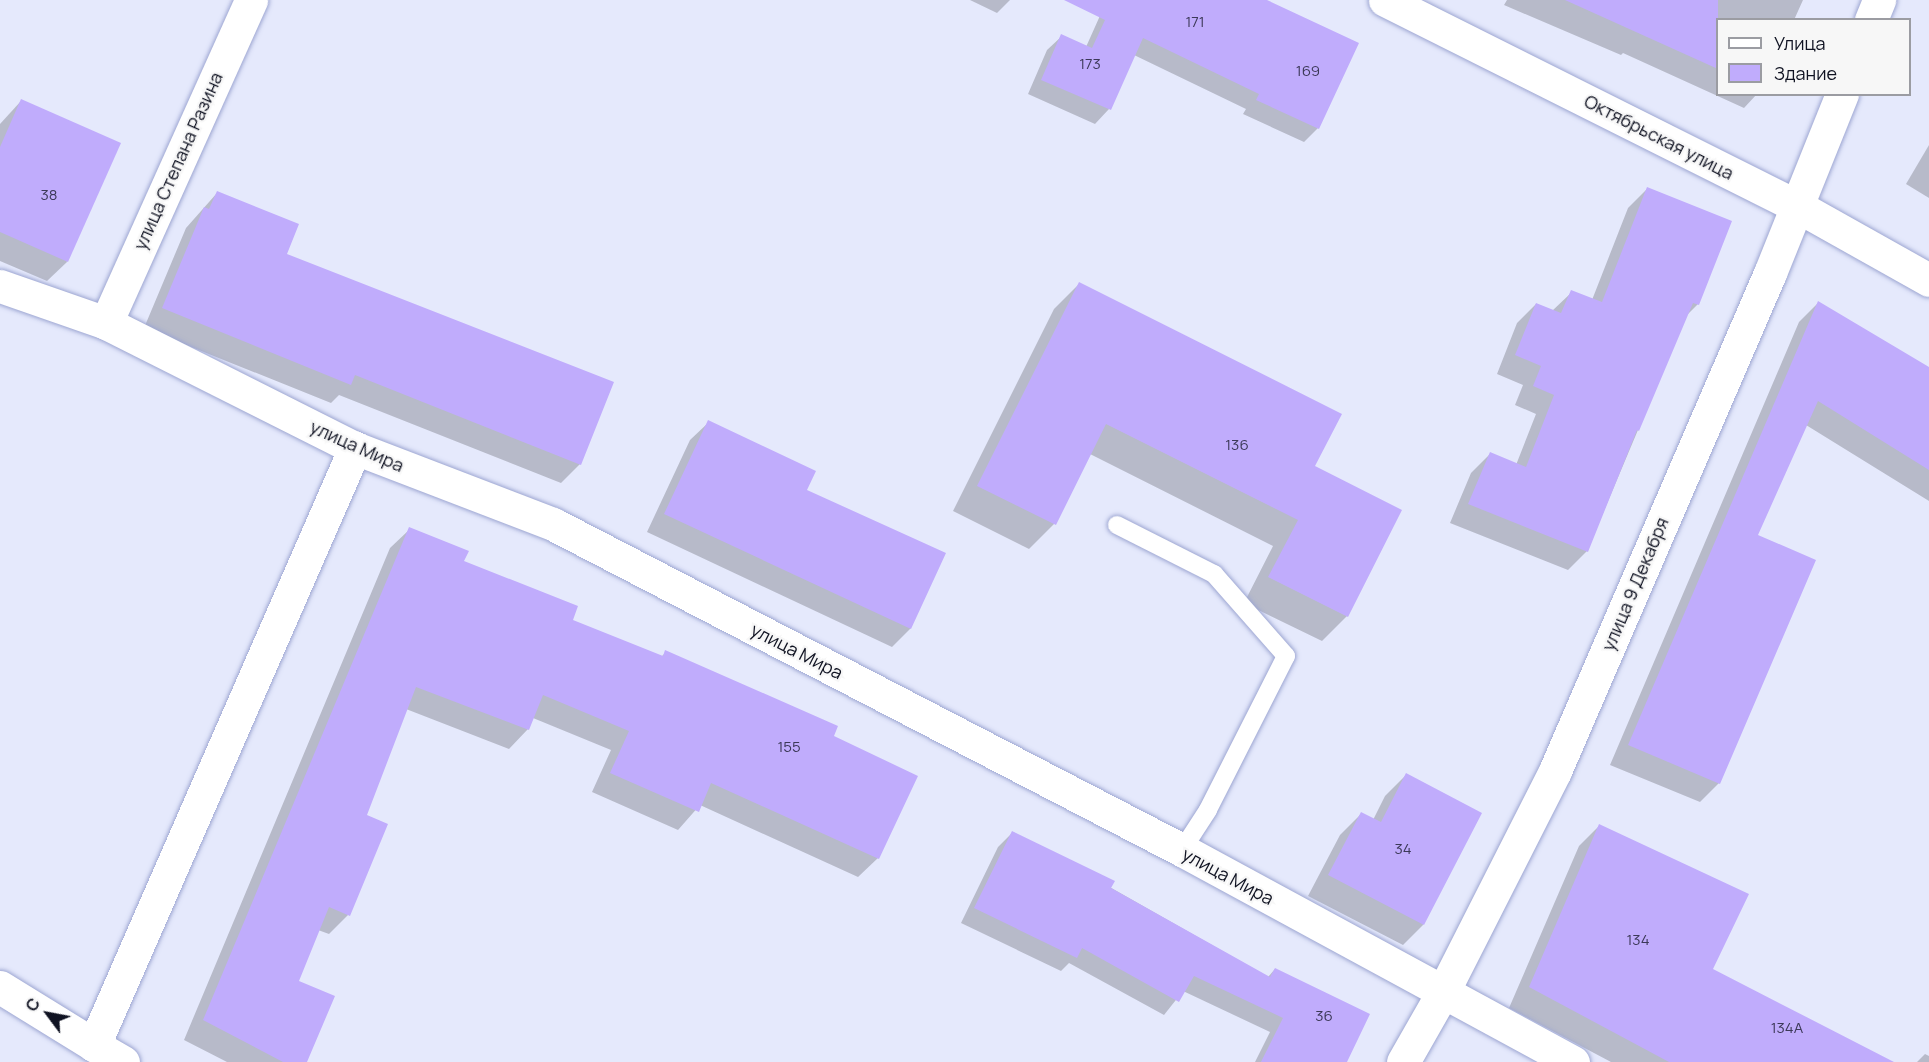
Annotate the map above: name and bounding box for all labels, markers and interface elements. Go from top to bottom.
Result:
house number: 171 [1185,13,1205,31]
legend [1716,18,1911,96]
text: Улица [1774,31,1826,55]
house number: 173 [1079,55,1101,73]
text: Здание [1774,61,1837,85]
house number: 169 [1296,62,1320,80]
street label: улица Степана Разина [129,69,227,253]
street label: Октябрьская улица [1581,90,1737,184]
house number: 38 [40,186,58,204]
street label: улица Мира [307,416,407,476]
house number: 136 [1225,436,1249,454]
street label: улица 9 Декабря [1597,514,1673,654]
street label: улица Мира [747,619,847,683]
house number: 155 [777,738,801,756]
house number: 34 [1394,840,1412,858]
street label: улица Мира [1179,843,1277,909]
house number: 134 [1627,931,1649,949]
north arrow [18,984,78,1044]
text: С [20,994,45,1015]
house number: 36 [1315,1007,1333,1025]
house number: 134А [1771,1019,1803,1037]

